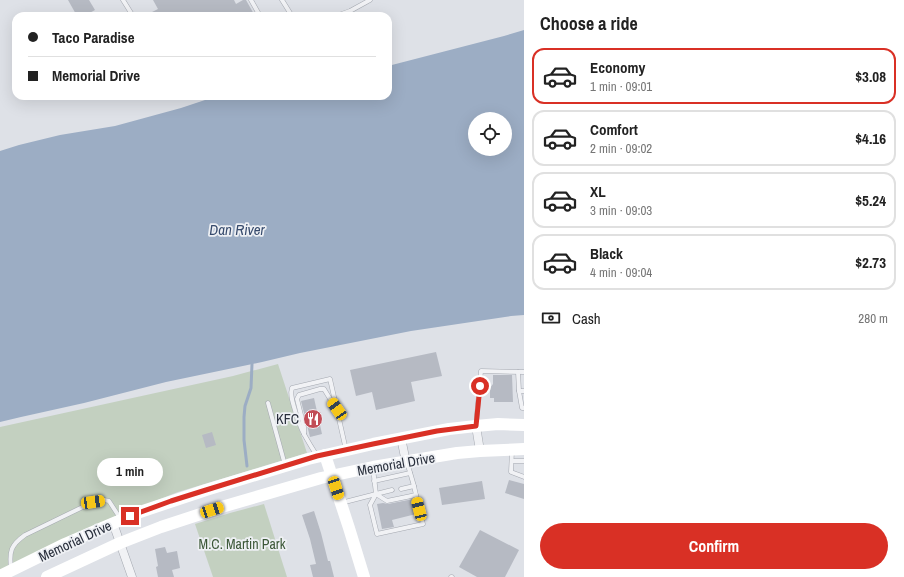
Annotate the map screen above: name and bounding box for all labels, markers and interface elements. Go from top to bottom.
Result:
text: Choose a ride [540,11,638,36]
text: Taco Paradise [52,27,135,48]
text: Economy [590,57,645,78]
icon: car [542,58,578,94]
text: Memorial Drive [52,65,140,86]
text: $3.08 [855,66,886,87]
text: 1 min · 09:01 [590,78,652,95]
map controls [468,112,512,156]
button: locate [468,112,512,156]
text: Comfort [590,119,638,140]
icon: car [542,120,578,156]
text: $4.16 [855,128,886,149]
text: 2 min · 09:02 [590,140,652,157]
text: XL [590,181,606,202]
icon: car [542,182,578,218]
text: $5.24 [855,190,886,211]
text: 3 min · 09:03 [590,202,652,219]
water label: Dan River [209,219,266,240]
text: Black [590,243,623,264]
icon: car [542,244,578,280]
text: $2.73 [855,252,886,273]
text: 4 min · 09:04 [590,264,652,281]
icon: cash [540,307,562,329]
text: Cash [572,308,601,329]
text: 280 m [858,310,888,327]
route start [471,377,489,395]
car [325,396,349,422]
restaurant icon: KFC [302,408,324,430]
place label: KFC [276,410,299,428]
street label: Memorial Drive [356,448,436,480]
callout: 1 min [97,458,163,486]
text: 1 min [116,463,144,480]
car [327,475,345,501]
car [80,494,106,510]
car [410,496,428,522]
car [199,501,225,519]
route end [121,507,139,525]
street label: Memorial Drive [36,516,114,566]
button: Confirm [540,523,888,569]
park label: M.C. Martin Park [199,535,286,553]

